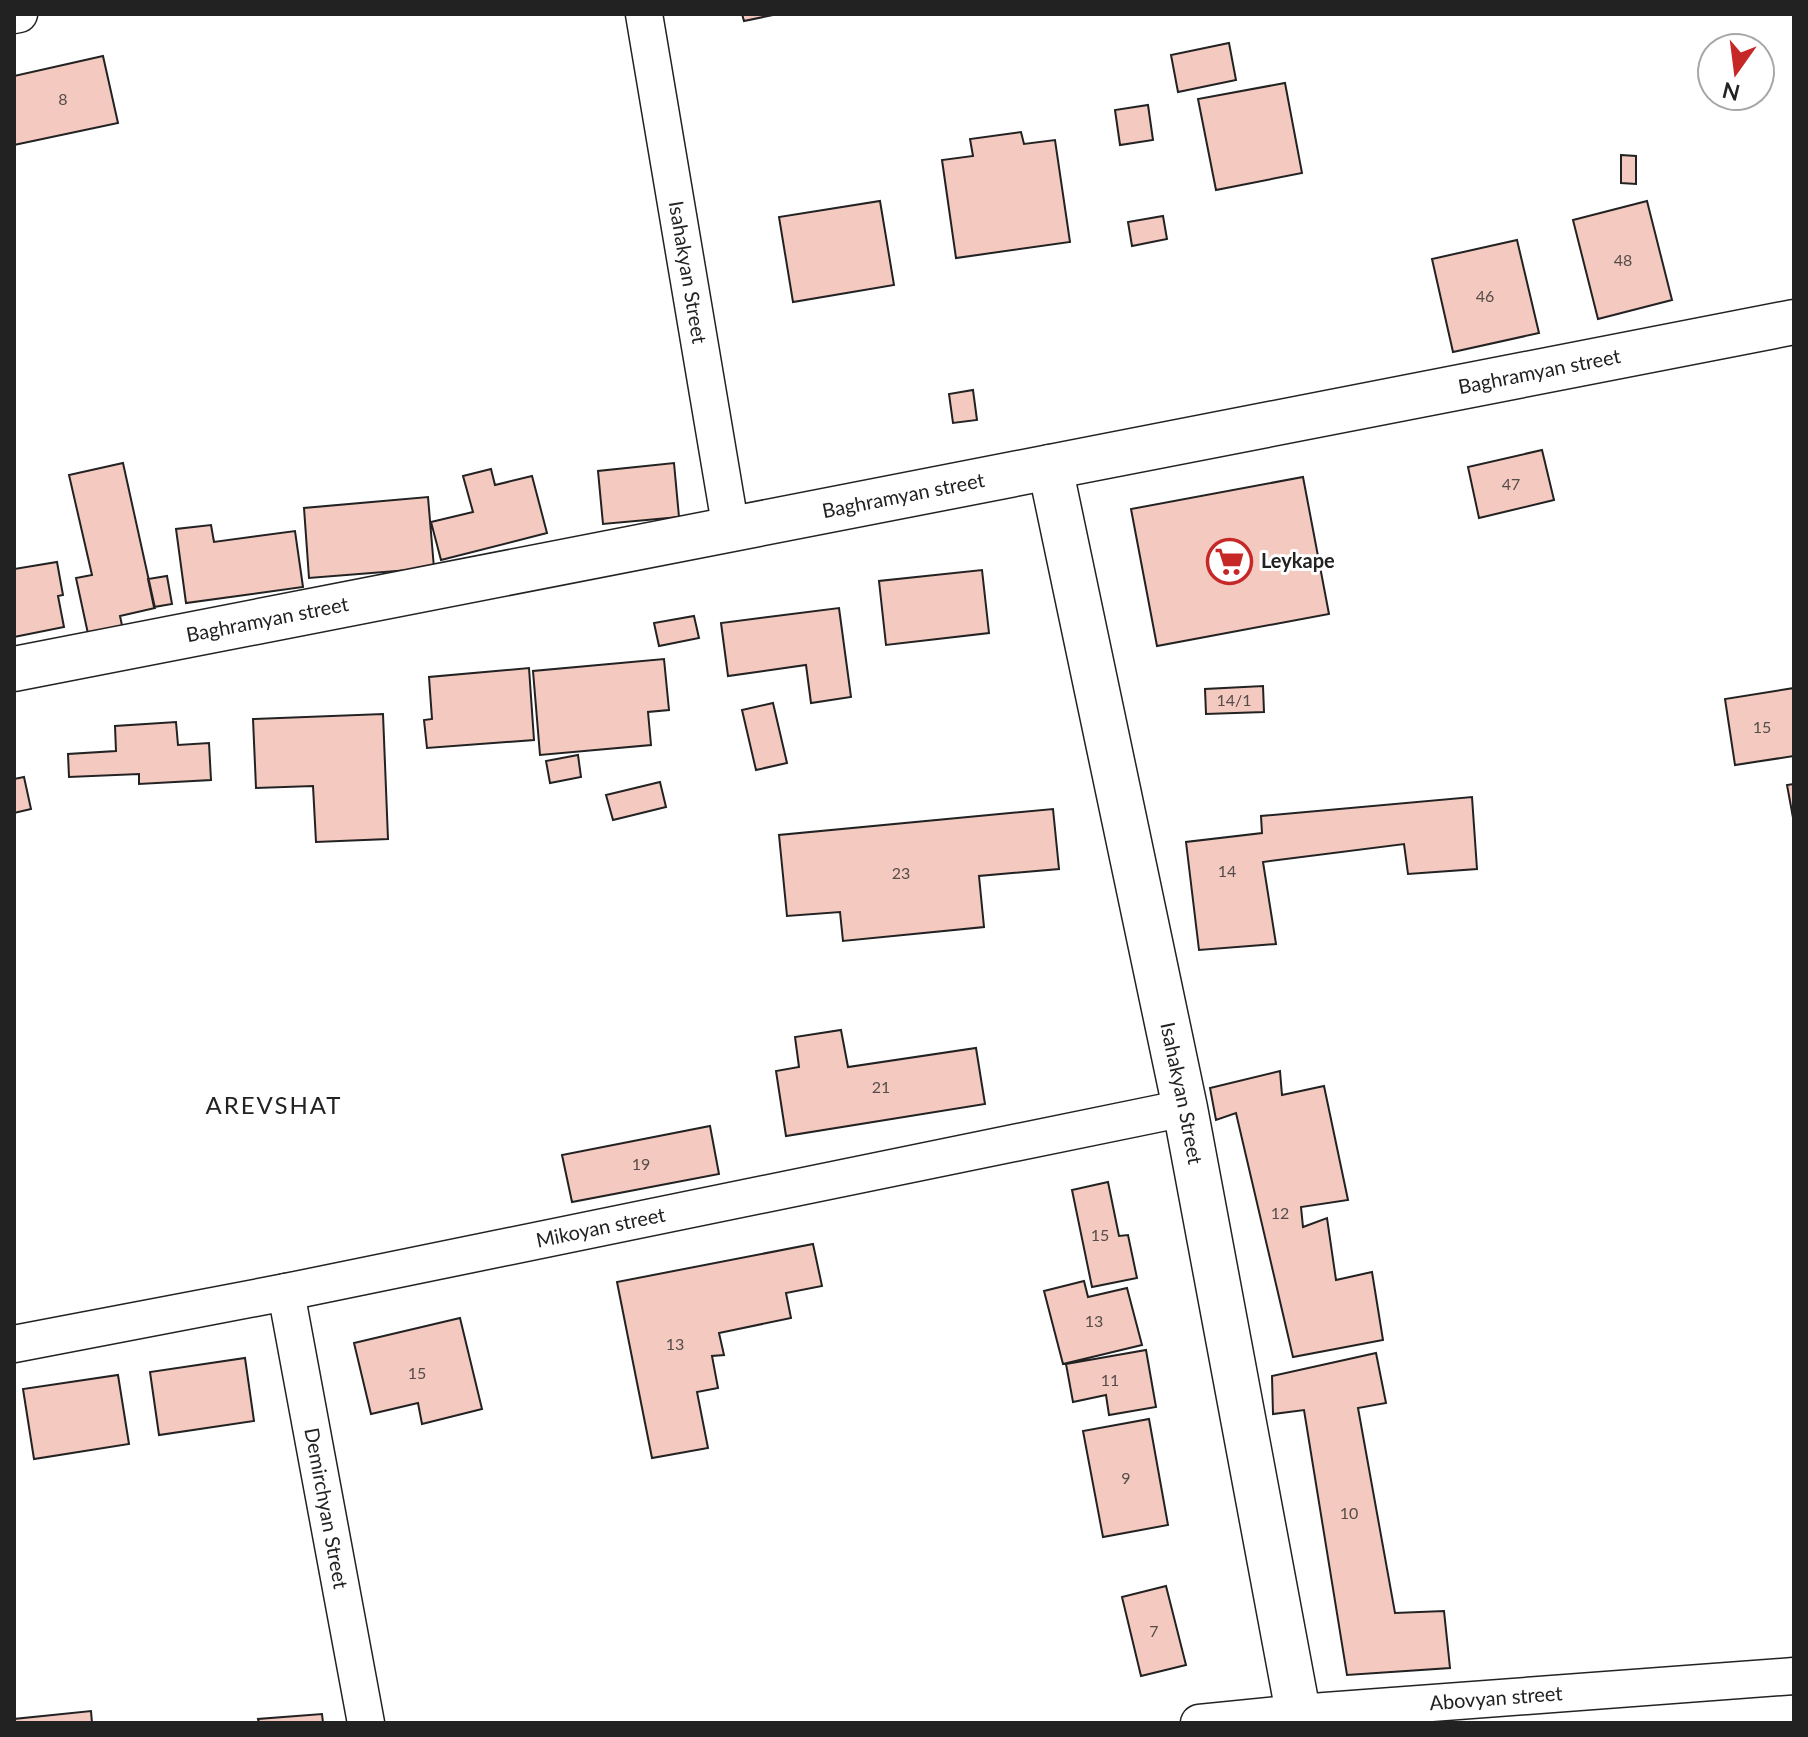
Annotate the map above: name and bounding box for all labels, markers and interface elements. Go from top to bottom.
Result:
north arrow [1696,32,1776,112]
text: N [1720,77,1743,107]
house number: 8 [58,89,68,108]
street label: Isahakyan Street [665,199,712,345]
house number: 48 [1614,250,1632,269]
house number: 46 [1476,286,1494,305]
street label: Baghramyan street [1456,343,1622,398]
street label: Baghramyan street [820,467,986,522]
house number: 47 [1502,474,1520,493]
supermarket icon: Leykape [1206,537,1254,585]
place label: Leykape [1261,548,1335,572]
street label: Baghramyan street [184,591,350,646]
house number: 14/1 [1216,690,1252,709]
house number: 15 [1753,717,1771,736]
house number: 14 [1218,861,1236,880]
house number: 23 [892,863,910,882]
street label: Isahakyan Street [1156,1020,1208,1166]
house number: 21 [872,1077,890,1096]
district label: AREVSHAT [205,1090,343,1119]
house number: 19 [632,1154,650,1173]
street label: Mikoyan street [534,1202,667,1252]
house number: 12 [1271,1203,1289,1222]
house number: 15 [1091,1225,1109,1244]
house number: 13 [1085,1311,1103,1330]
house number: 13 [666,1334,684,1353]
house number: 15 [408,1363,426,1382]
house number: 11 [1101,1370,1119,1389]
street label: Demirchyan Street [300,1426,354,1591]
house number: 9 [1121,1468,1131,1487]
house number: 10 [1340,1503,1358,1522]
house number: 7 [1149,1621,1159,1640]
street label: Abovyan street [1428,1680,1563,1714]

